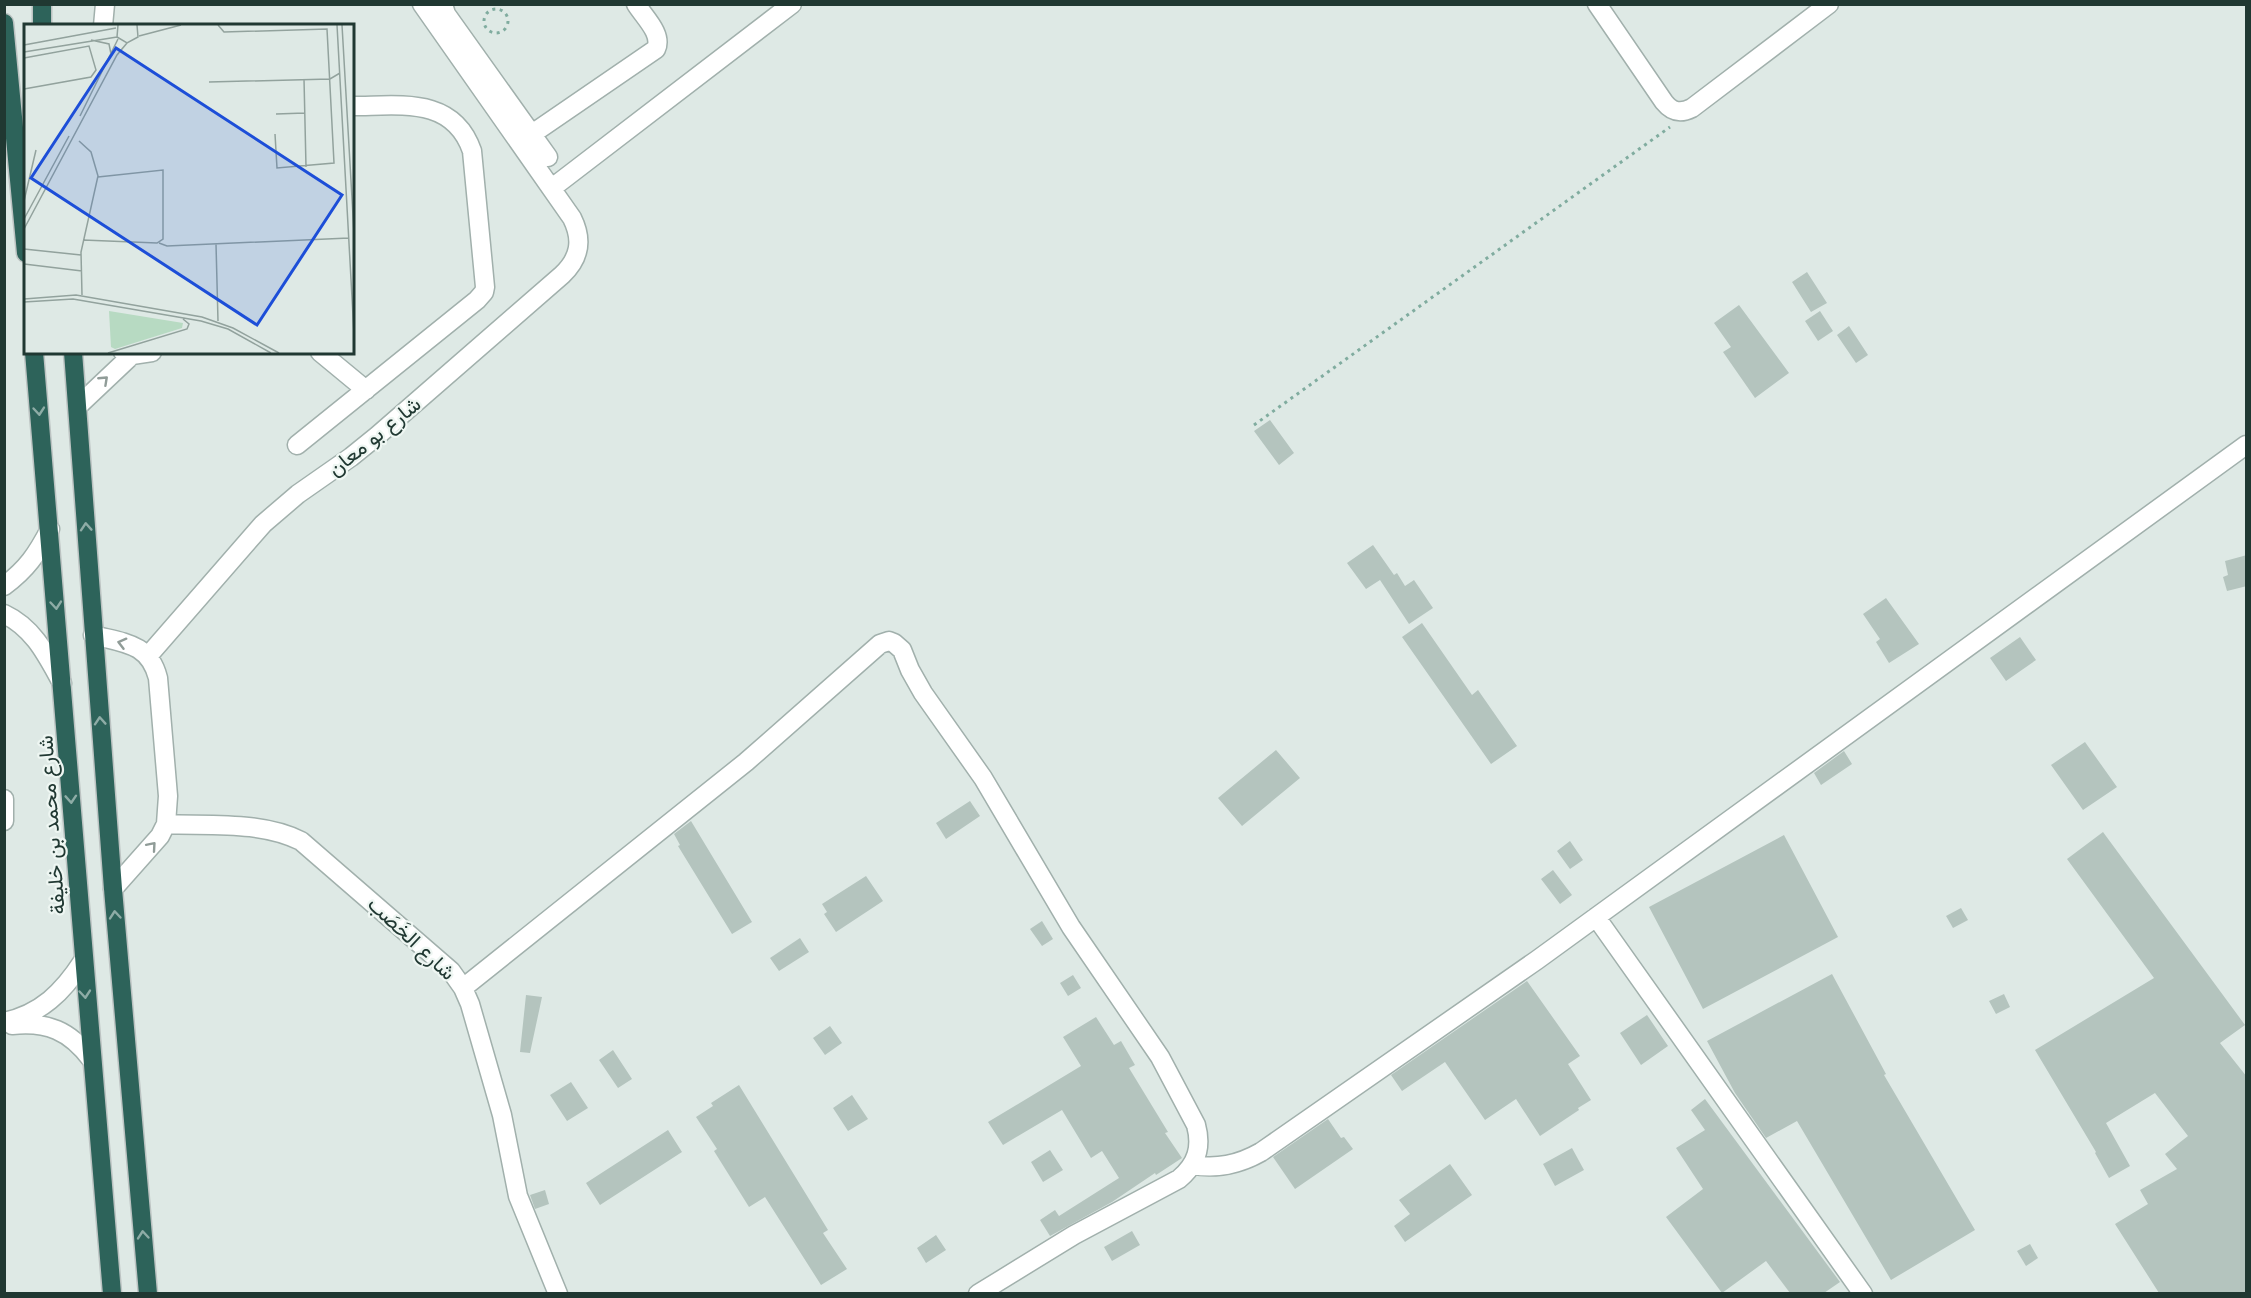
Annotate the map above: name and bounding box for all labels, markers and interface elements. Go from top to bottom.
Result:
inset map [24,24,354,354]
one-way arrow [98,376,108,387]
street label: شارع بو معان [323,392,427,483]
one-way arrow [32,406,45,415]
one-way arrow [80,522,93,531]
one-way arrow [49,600,62,610]
one-way arrow [117,638,128,650]
one-way arrow [94,716,107,726]
street label: شارع محمد بن خليفة [33,734,72,915]
one-way arrow [65,795,78,804]
one-way arrow [145,842,156,853]
street label: شارع الخَصَب [362,892,460,986]
one-way arrow [109,911,122,920]
one-way arrow [78,989,91,998]
one-way arrow [137,1231,150,1240]

